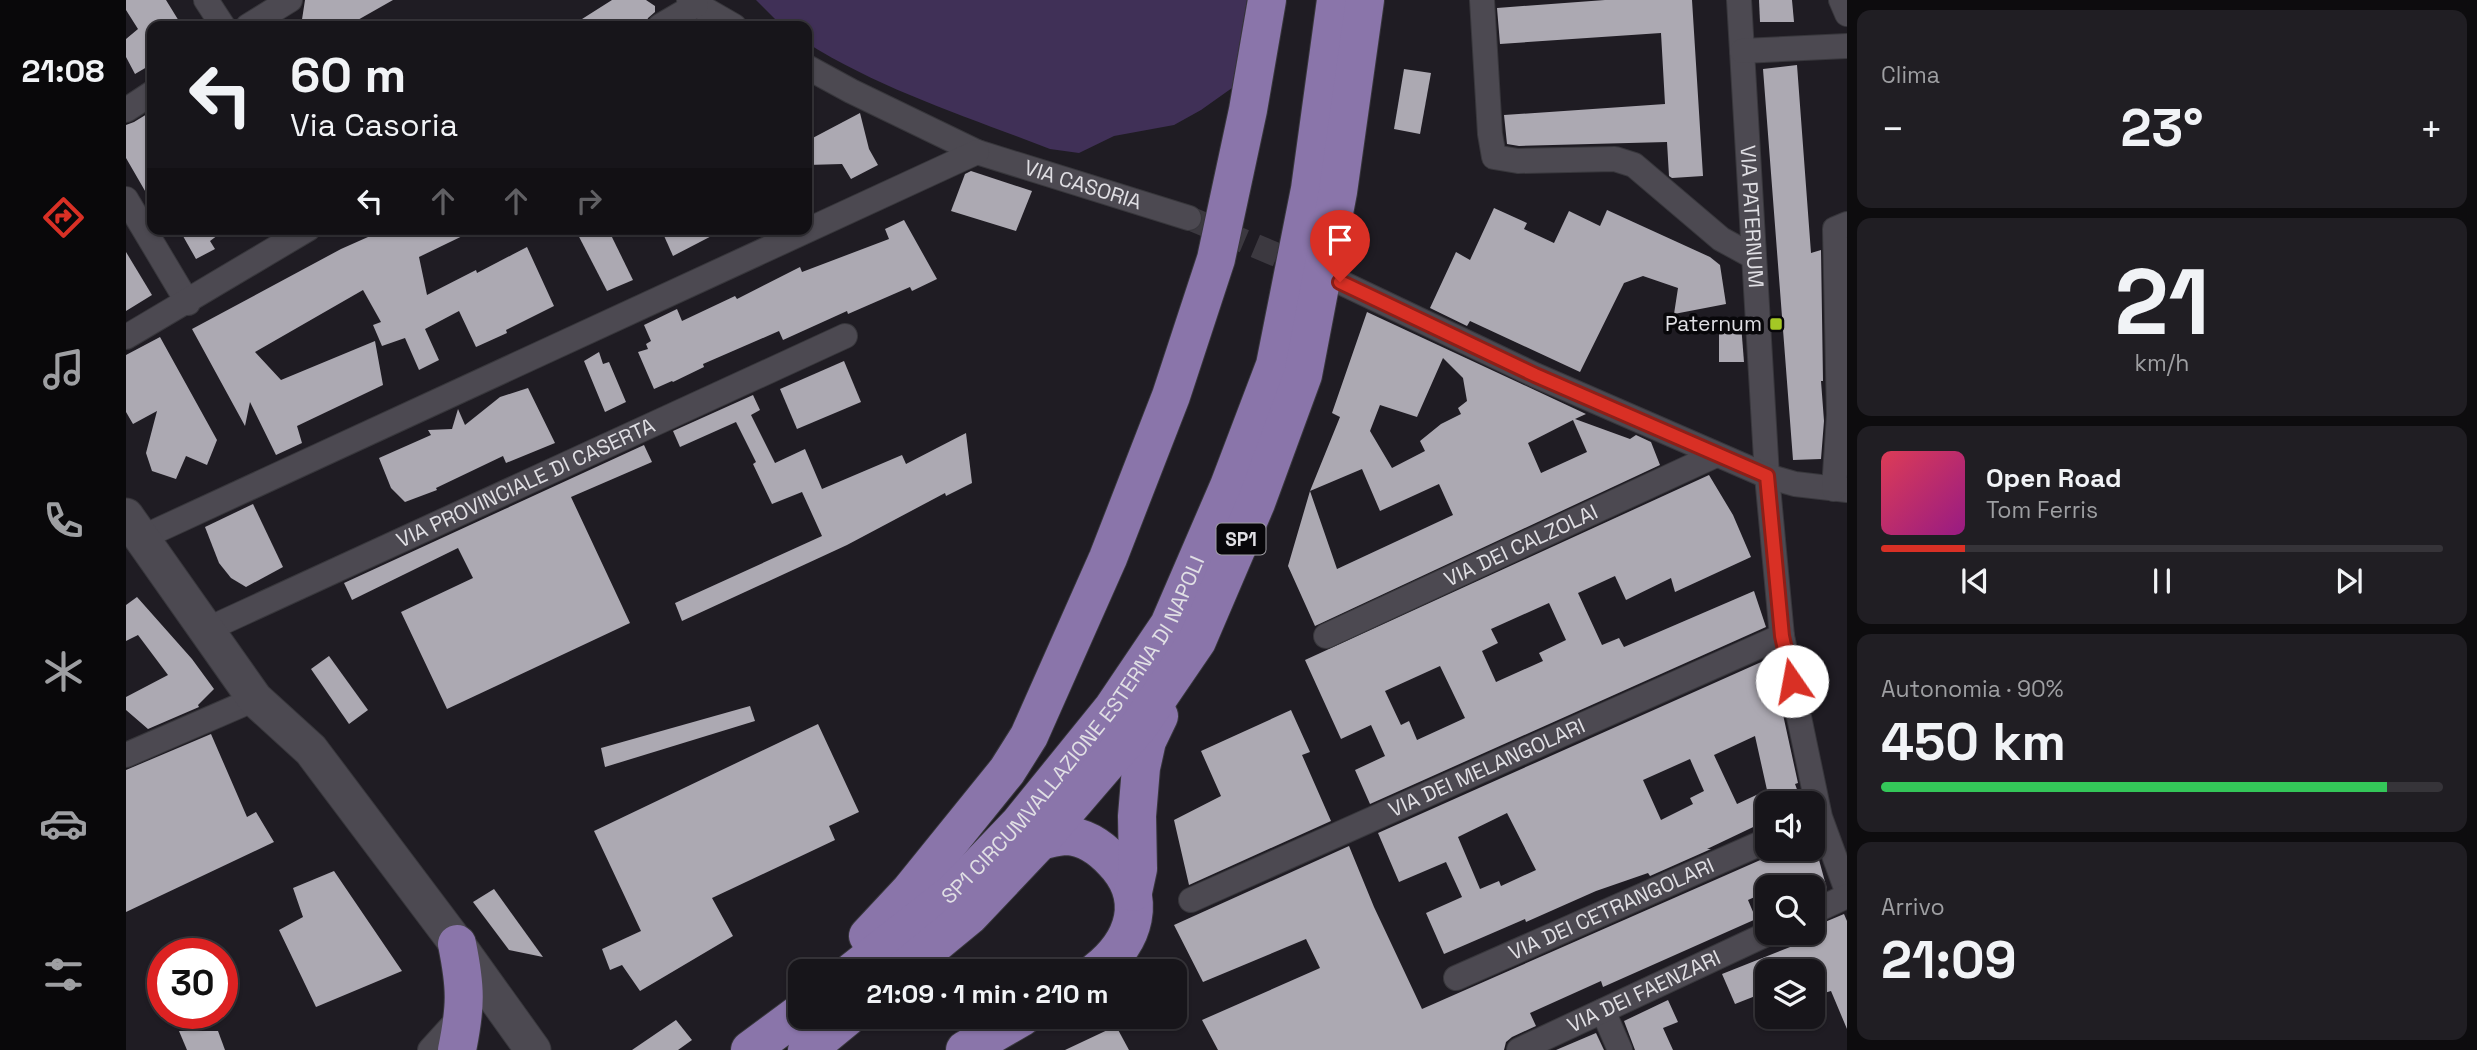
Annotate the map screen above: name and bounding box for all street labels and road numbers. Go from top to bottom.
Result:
street label: VIA PATERNUM [1735,144,1770,289]
street label: VIA CASORIA [1021,154,1145,215]
street label: VIA PROVINCIALE DI CASERTA [392,411,659,554]
street label: VIA DEI CALZOLAI [1440,498,1602,592]
road number: SP1 [1216,524,1266,554]
street label: SP1 CIRCUMVALLAZIONE ESTERNA DI NAPOLI [936,551,1210,910]
street label: VIA DEI MELANGOLARI [1384,712,1589,823]
street label: VIA DEI CETRANGOLARI [1504,852,1718,966]
street label: VIA DEI FAENZARI [1563,944,1725,1038]

